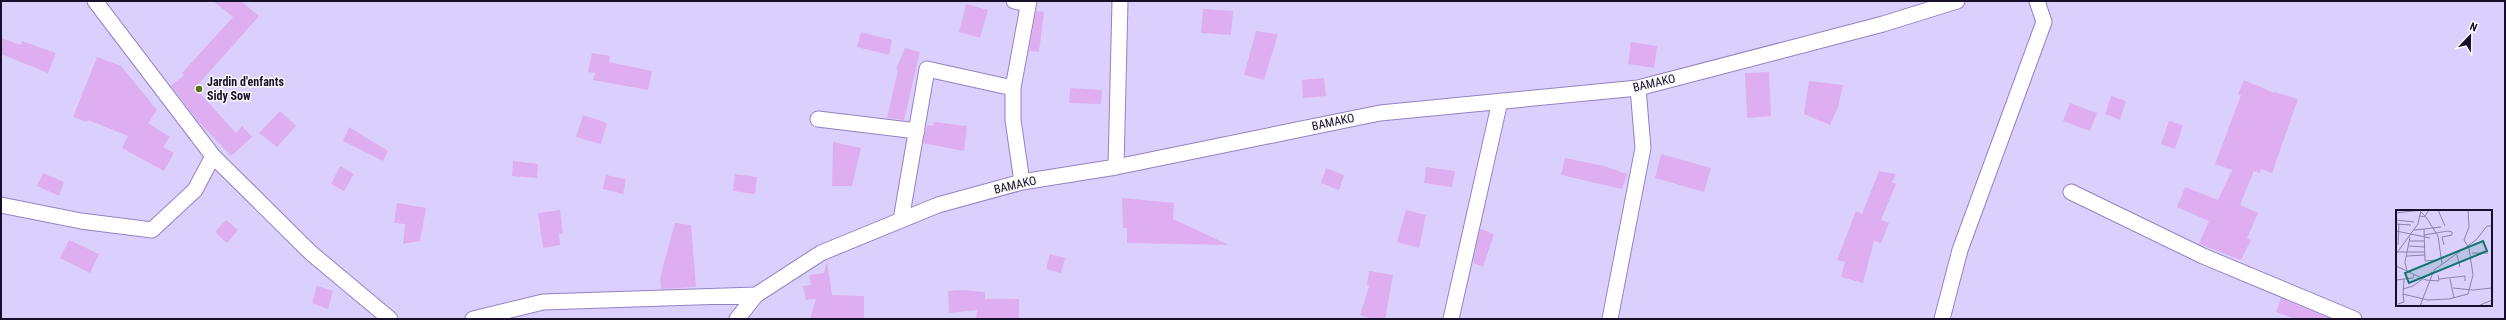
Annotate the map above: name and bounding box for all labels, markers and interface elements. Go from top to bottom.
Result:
north arrow [2450,16,2490,56]
text: N [2468,20,2479,35]
street label: BAMAKO [1631,71,1677,95]
place label: Jardin d'enfants Sidy Sow [207,75,284,103]
marker: Jardin d'enfants Sidy Sow [194,84,204,94]
street label: BAMAKO [1310,111,1356,133]
street label: BAMAKO [992,173,1038,197]
inset map [2396,210,2492,306]

